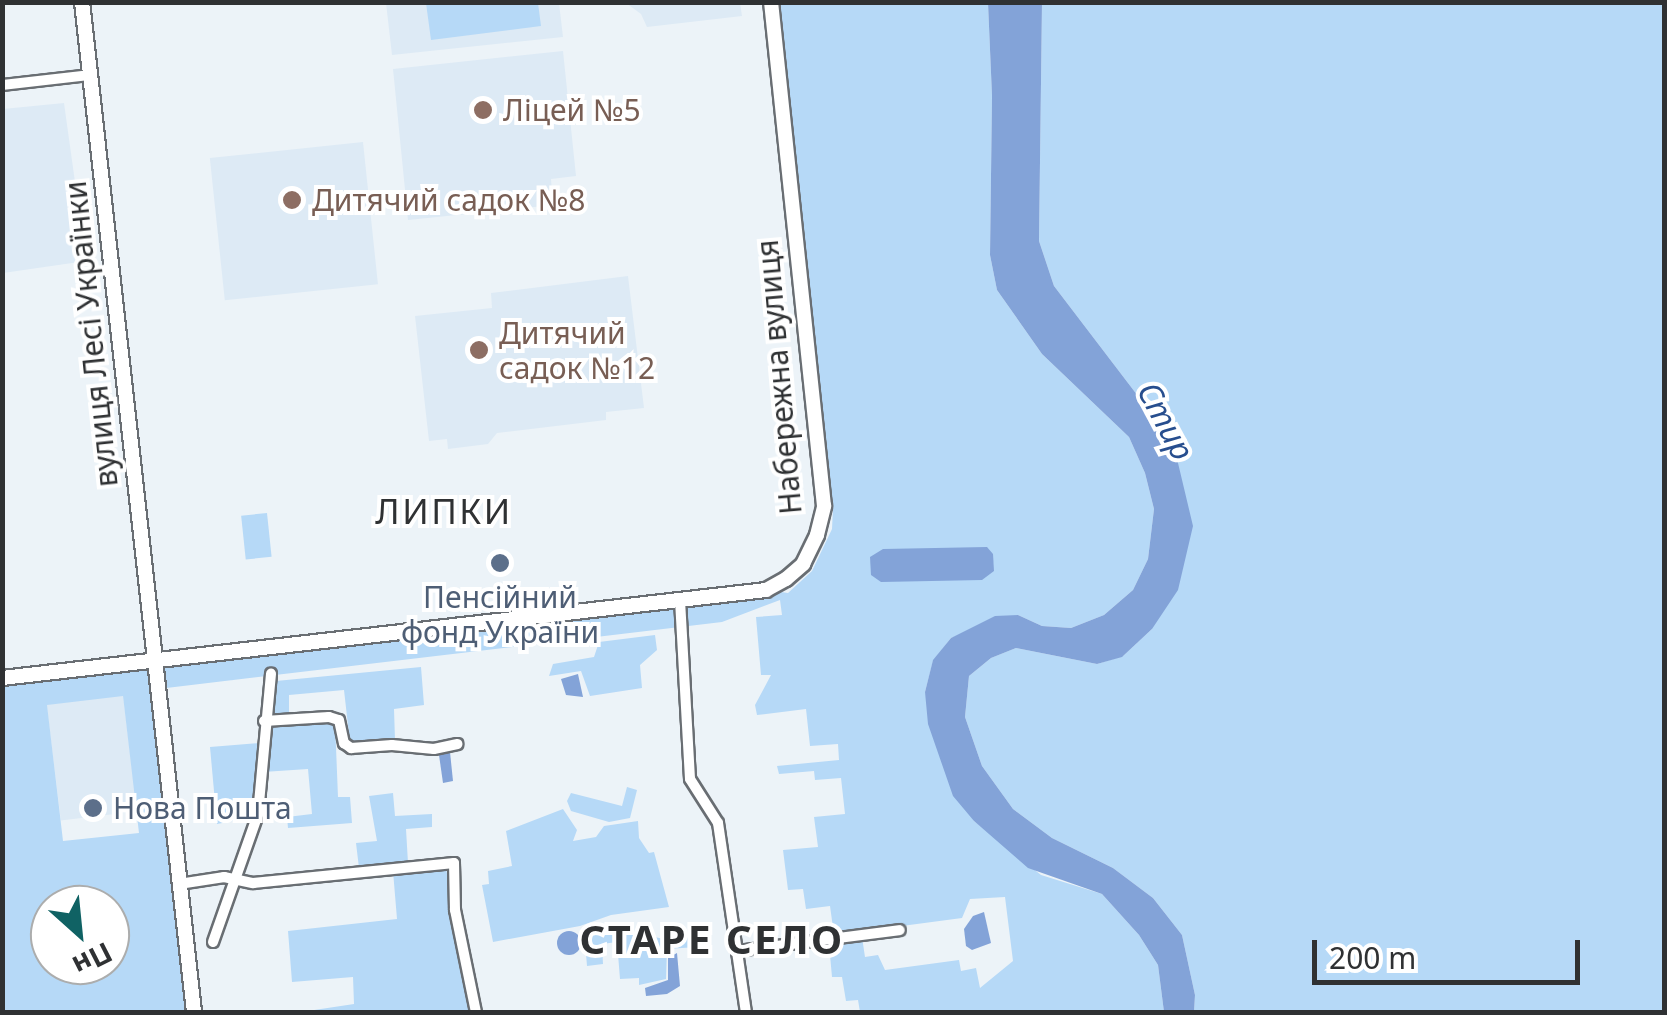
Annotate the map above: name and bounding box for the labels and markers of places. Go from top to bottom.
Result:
place label: Ліцей №5 [503,92,641,128]
marker: Ліцей №5 [472,99,494,121]
place label: Дитячий садок №8 [312,182,585,218]
marker: Дитячий садок №8 [281,189,303,211]
place label: Дитячий садок №12 [499,315,655,386]
marker: Дитячий садок №12 [468,339,490,361]
marker: Пенсійний фонд України [489,552,511,574]
place label: Пенсійний фонд України [401,579,599,650]
place label: Нова Пошта [113,790,292,826]
marker: Нова Пошта [82,797,104,819]

